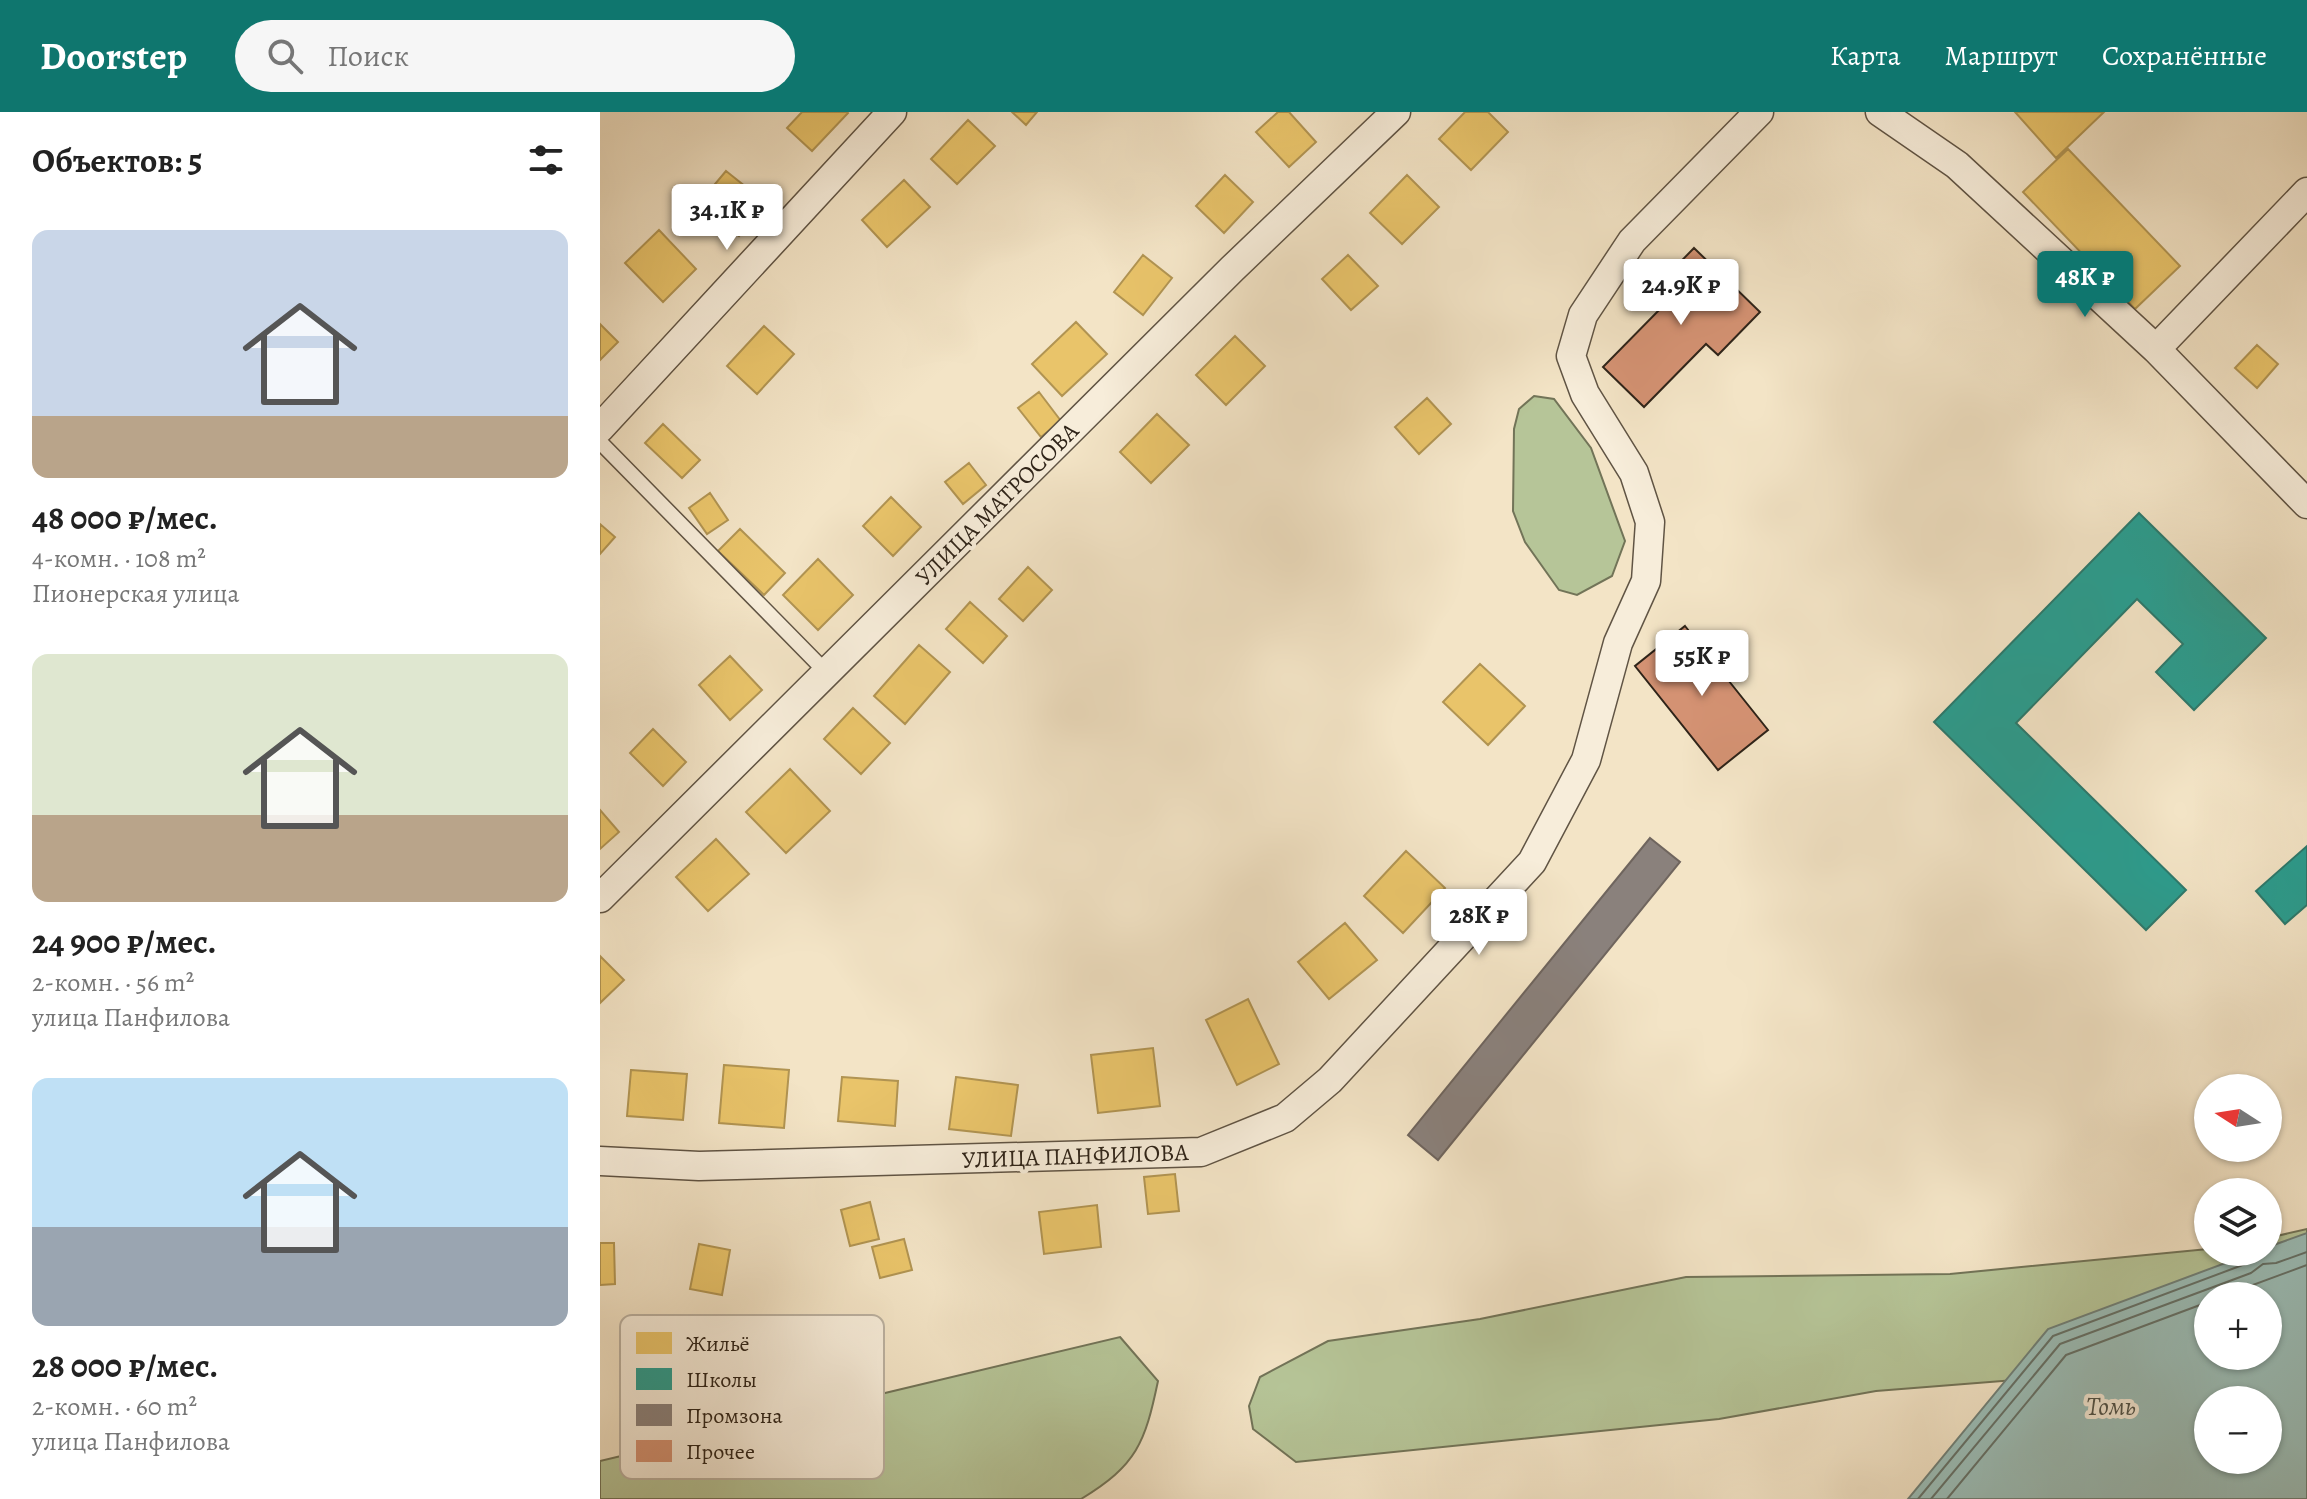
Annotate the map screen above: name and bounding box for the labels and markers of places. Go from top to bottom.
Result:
pin: 34.1K ₽ [653,184,801,252]
pin: 48K ₽ [2029,251,2141,319]
pin: 24.9K ₽ [1607,259,1755,327]
pin: 55K ₽ [1646,630,1758,698]
pin: 28K ₽ [1423,889,1535,957]

